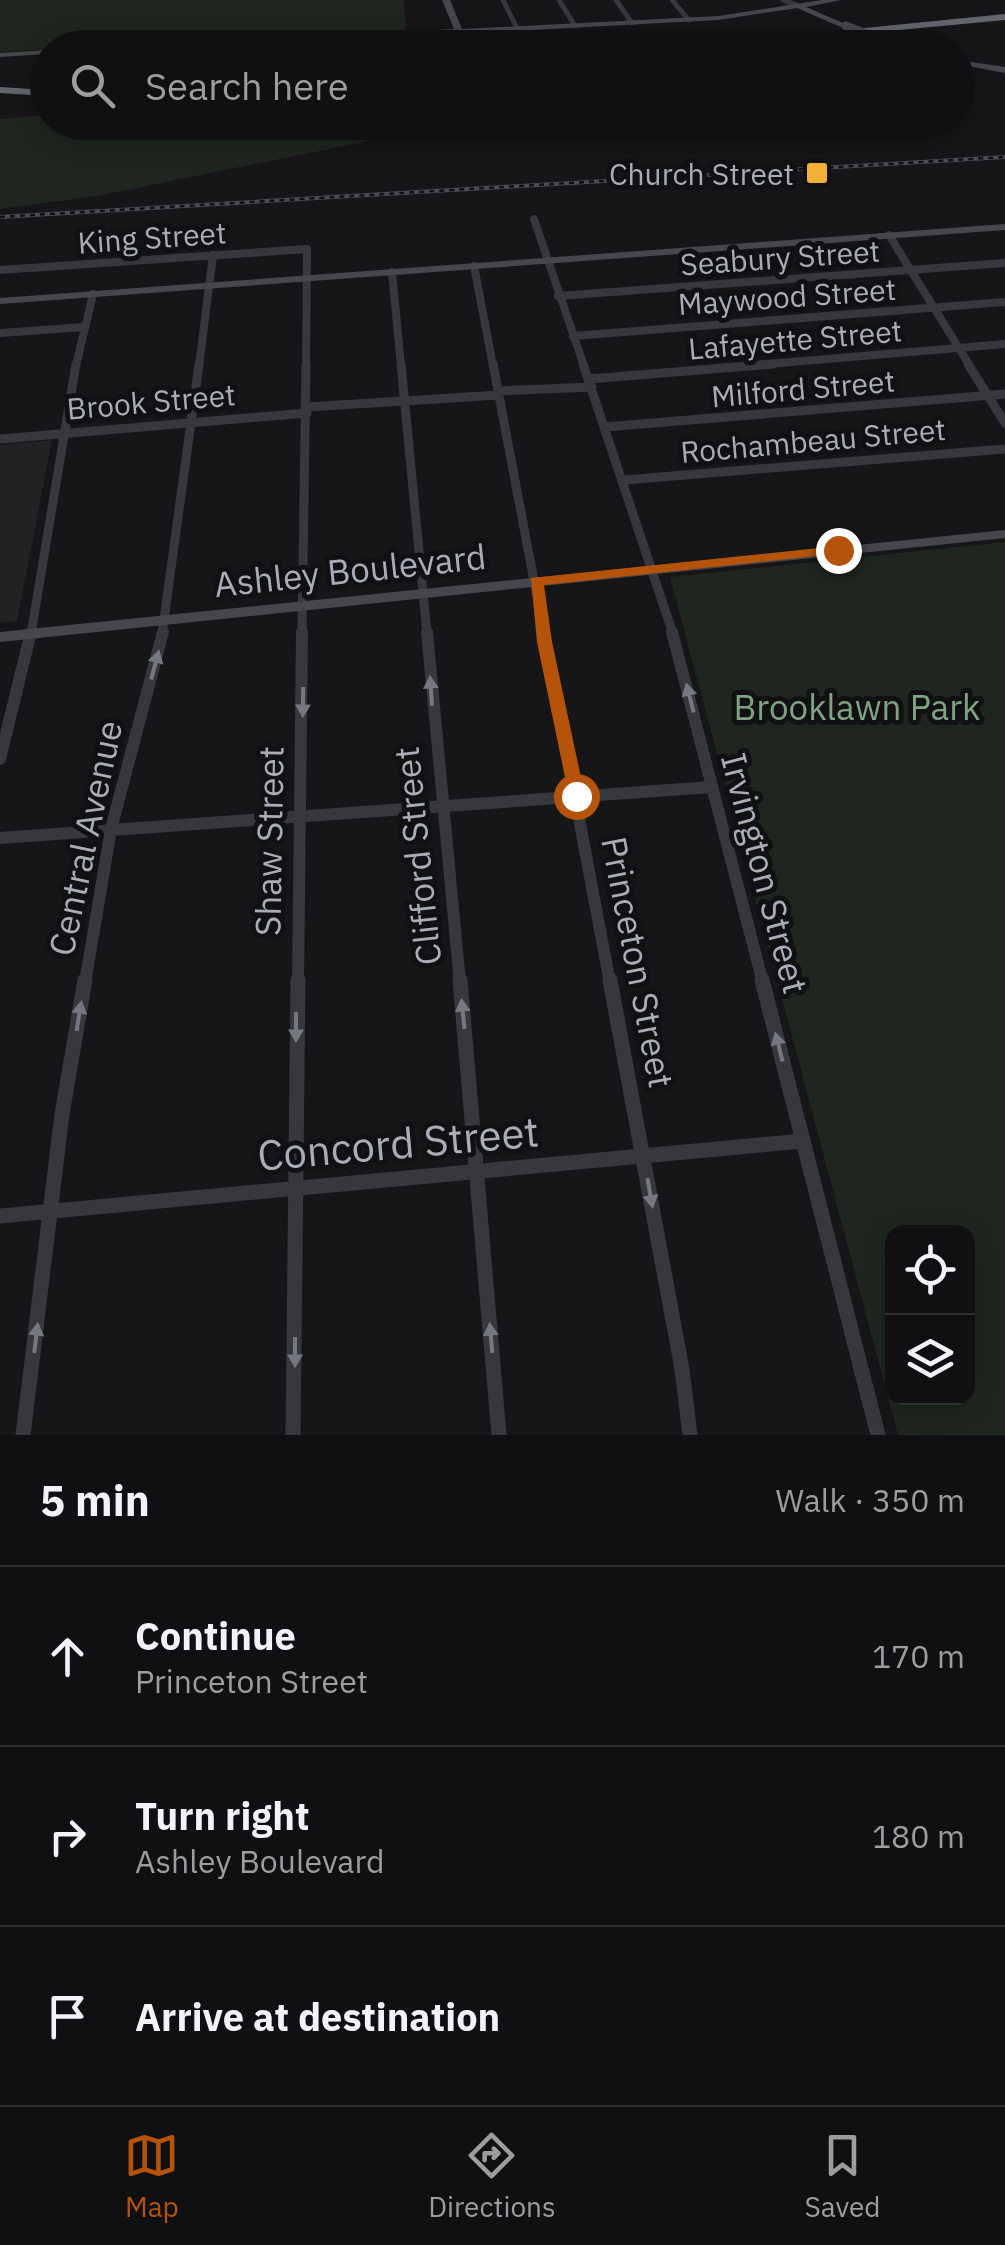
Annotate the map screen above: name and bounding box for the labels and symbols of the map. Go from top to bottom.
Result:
place label: Church Street [609,154,794,193]
marker: Church Street [804,160,830,186]
street label: King Street [76,212,228,262]
street label: Seabury Street [679,231,881,283]
street label: Maywood Street [677,269,897,323]
street label: Lafayette Street [686,310,904,368]
street label: Milford Street [710,361,896,415]
street label: Brook Street [65,374,237,428]
street label: Rochambeau Street [679,409,947,471]
route end [816,528,862,574]
street label: Ashley Boulevard [212,533,488,607]
one-way arrow [147,649,163,680]
one-way arrow [423,674,439,706]
one-way arrow [682,682,697,713]
park label: Brooklawn Park [733,684,981,730]
one-way arrow [294,687,310,719]
street label: Central Avenue [38,716,132,960]
street label: Clifford Street [383,745,451,967]
street label: Shaw Street [244,746,294,936]
street label: Irvington Street [711,748,819,998]
route start [554,774,600,820]
street label: Princeton Street [591,833,685,1091]
one-way arrow [455,998,471,1029]
one-way arrow [71,1000,87,1031]
one-way arrow [288,1012,304,1044]
one-way arrow [771,1031,787,1062]
street label: Concord Street [255,1103,541,1183]
one-way arrow [643,1178,658,1209]
one-way arrow [482,1321,498,1353]
one-way arrow [28,1322,44,1354]
one-way arrow [287,1337,303,1369]

